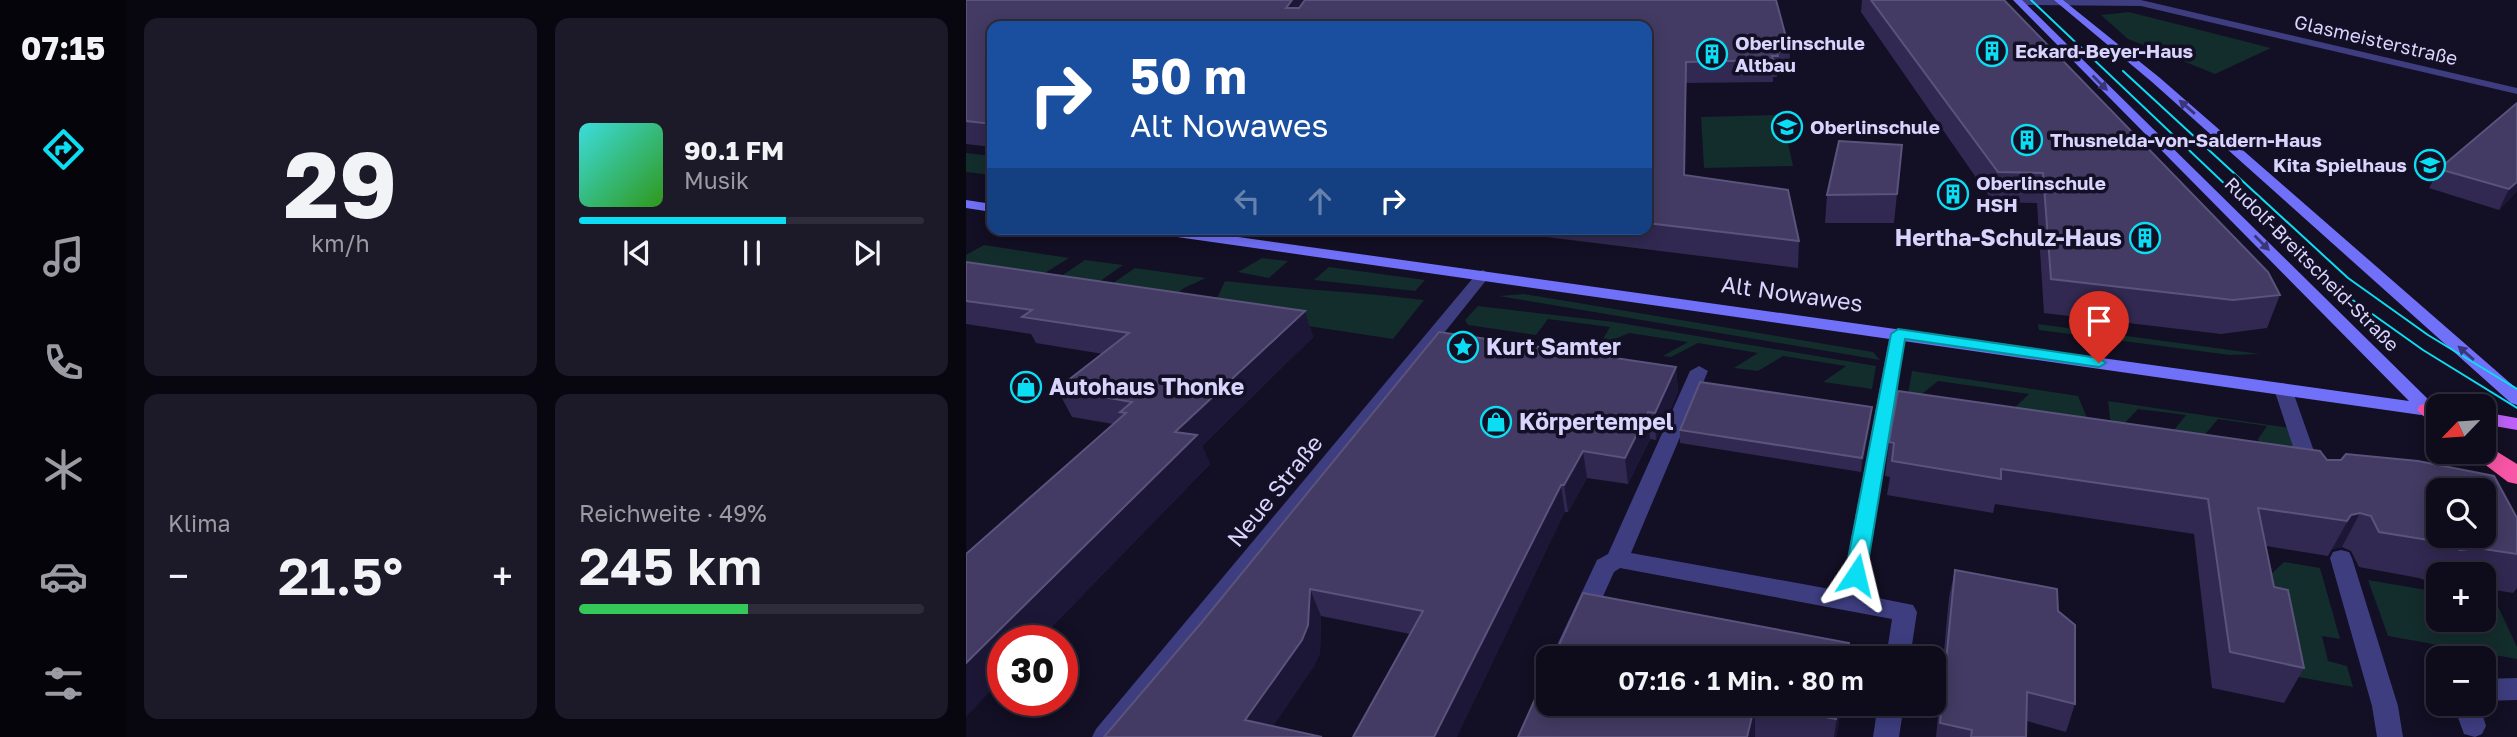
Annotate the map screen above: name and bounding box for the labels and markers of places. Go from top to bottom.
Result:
place label: Oberlinschule Altbau [1735,31,1865,76]
building icon: Eckard-Beyer-Haus [1975,34,2009,68]
building icon: Oberlinschule Altbau [1695,37,1729,71]
place label: Eckard-Beyer-Haus [2015,39,2193,62]
school or university icon: Oberlinschule [1770,110,1804,144]
place label: Oberlinschule [1810,115,1940,138]
building icon: Thusnelda-von-Saldern-Haus [2010,123,2044,157]
place label: Thusnelda-von-Saldern-Haus [2050,128,2322,151]
school or university icon: Kita Spielhaus [2413,148,2447,182]
place label: Kita Spielhaus [2273,153,2407,176]
place label: Oberlinschule HSH [1976,171,2106,216]
building icon: Oberlinschule HSH [1936,177,1970,211]
building icon: Hertha-Schulz-Haus [2128,221,2162,255]
place label: Hertha-Schulz-Haus [1895,223,2122,251]
pin [2069,291,2129,363]
place icon: Kurt Samter [1446,330,1480,364]
place label: Kurt Samter [1486,332,1621,360]
shop icon: Autohaus Thonke [1009,370,1043,404]
place label: Autohaus Thonke [1049,372,1244,400]
shop icon: Körpertempel [1479,405,1513,439]
place label: Körpertempel [1519,407,1674,435]

